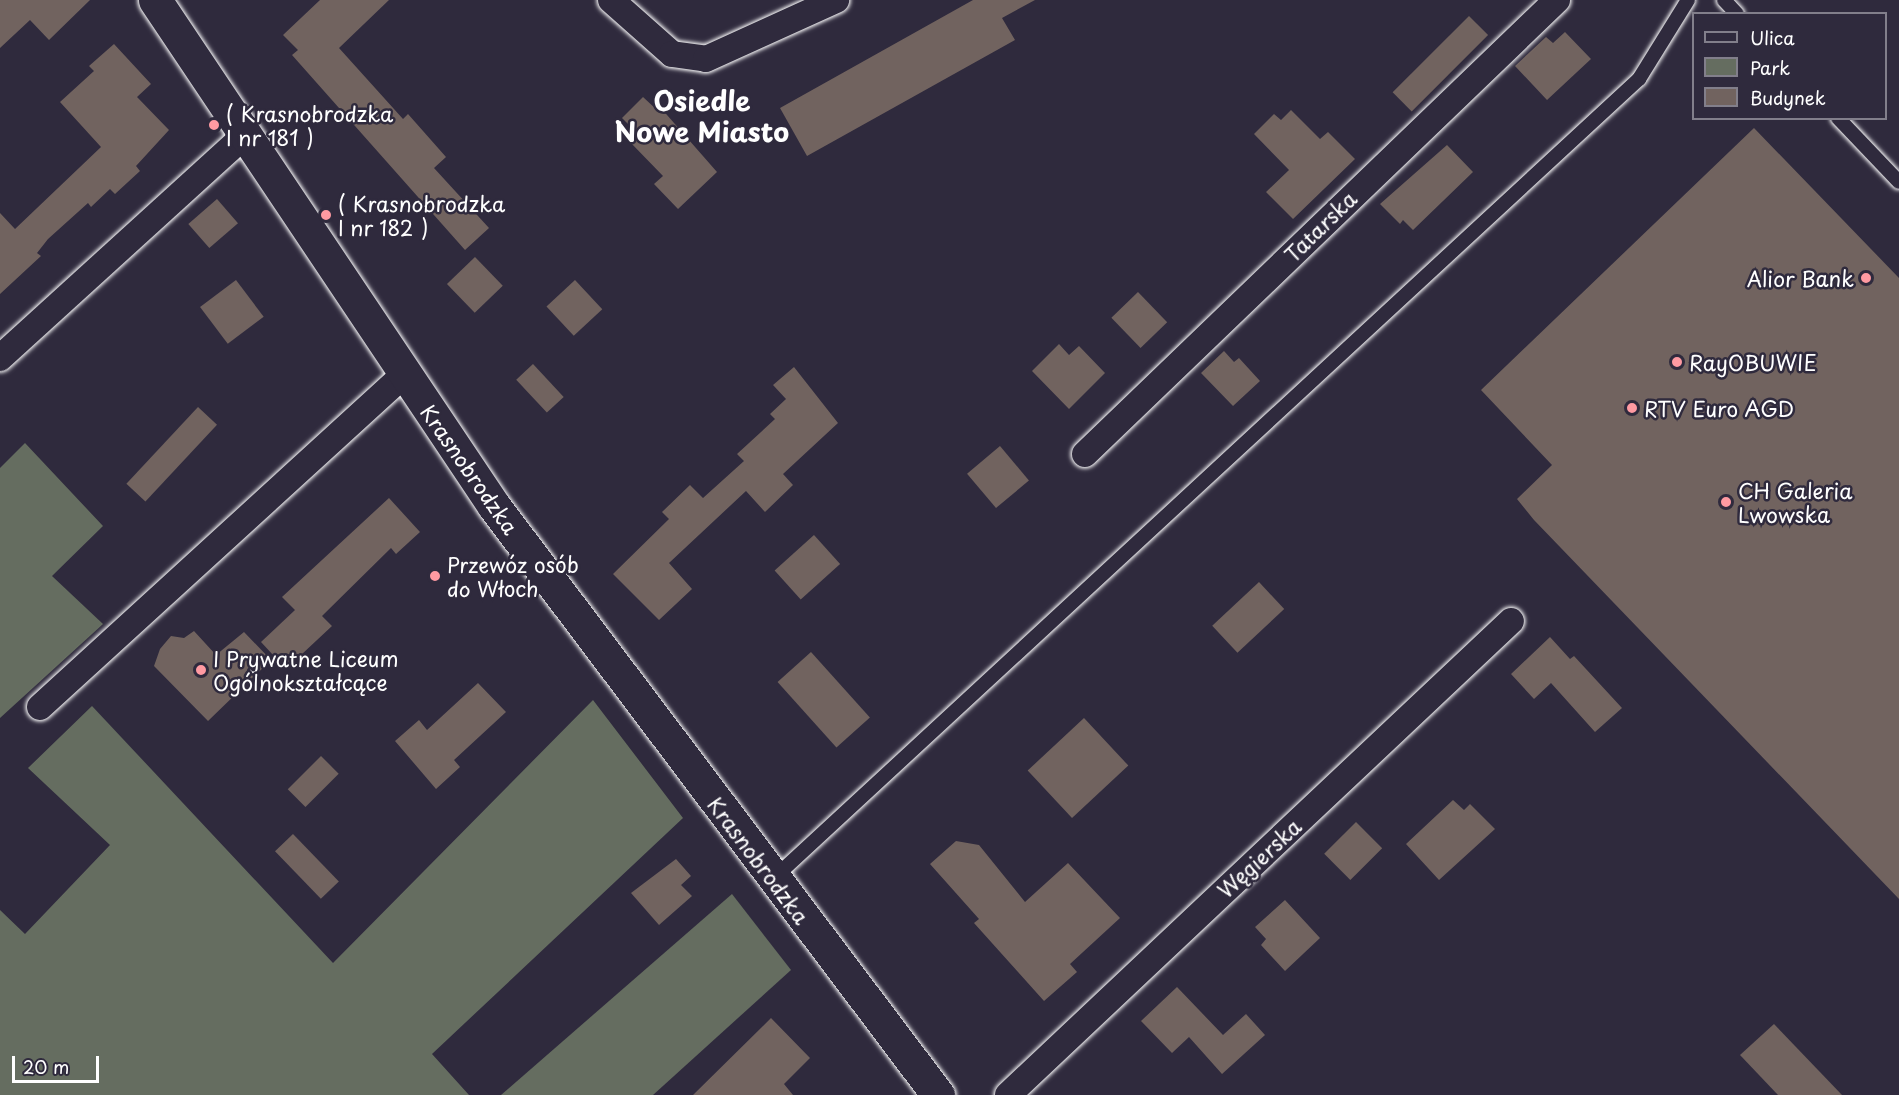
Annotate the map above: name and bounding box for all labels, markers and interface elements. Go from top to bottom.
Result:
legend [1692,12,1887,120]
text: Ulica [1750,24,1795,51]
text: Park [1750,54,1790,81]
district label: Osiedle Nowe Miasto [615,83,789,146]
text: Budynek [1750,84,1826,111]
place label: ( Krasnobrodzka I nr 181 ) [226,100,394,150]
marker: ( Krasnobrodzka I nr 181 ) [207,118,221,132]
street label: Tatarska [1279,185,1361,267]
place label: ( Krasnobrodzka I nr 182 ) [338,190,506,240]
marker: ( Krasnobrodzka I nr 182 ) [319,208,333,222]
place label: Alior Bank [1747,265,1854,291]
marker: Alior Bank [1859,271,1873,285]
place label: RayOBUWIE [1689,349,1817,375]
marker: RayOBUWIE [1670,355,1684,369]
place label: RTV Euro AGD [1644,395,1797,421]
street label: Krasnobrodzka [416,399,524,539]
marker: RTV Euro AGD [1625,401,1639,415]
place label: CH Galeria Lwowska [1738,477,1854,527]
marker: CH Galeria Lwowska [1719,495,1733,509]
place label: Przewóz osób do Włoch [447,551,579,601]
marker: Przewóz osób do Włoch [428,569,442,583]
place label: I Prywatne Liceum Ogólnokształcące [213,645,399,695]
marker: I Prywatne Liceum Ogólnokształcące [194,663,208,677]
street label: Krasnobrodzka [703,792,815,928]
street label: Węgierska [1212,813,1306,903]
scale bar [15,1044,102,1082]
text: 20 m [23,1053,69,1080]

